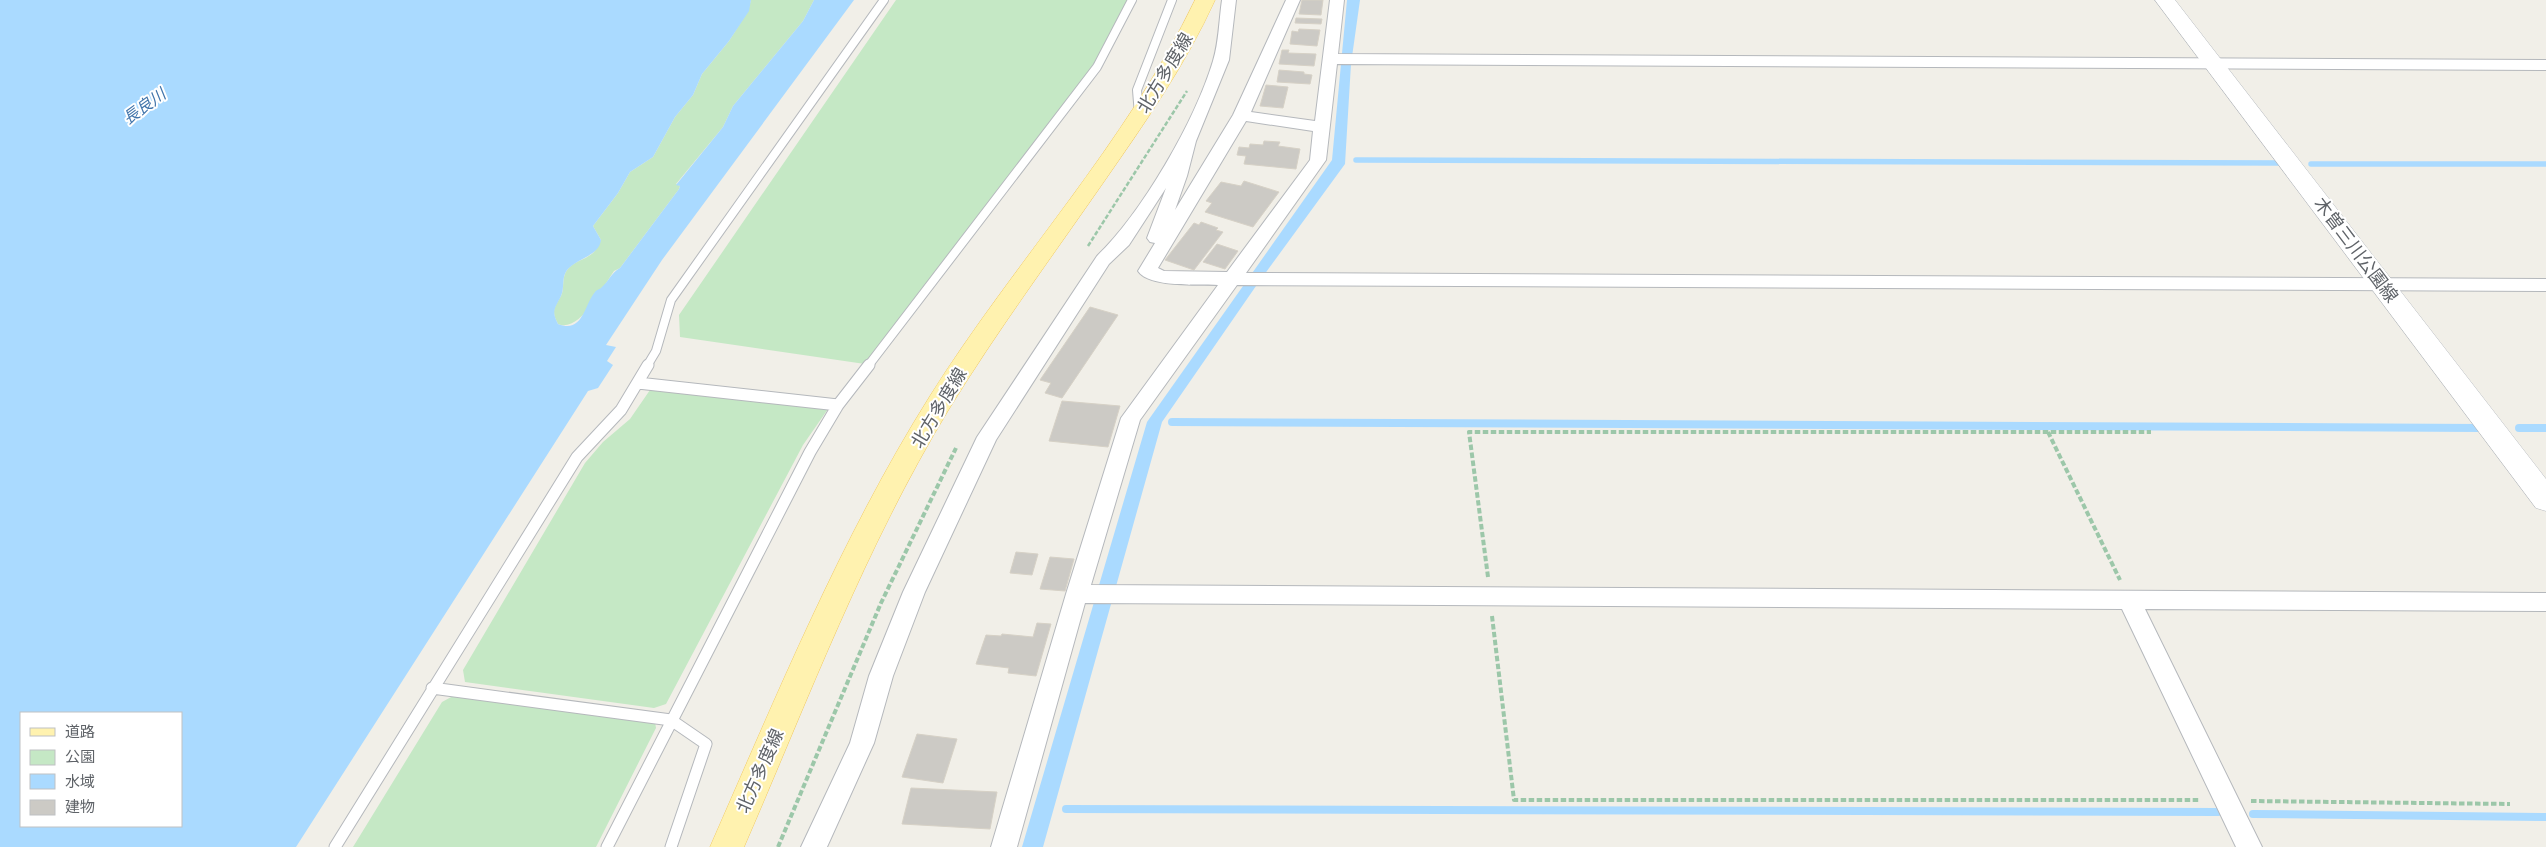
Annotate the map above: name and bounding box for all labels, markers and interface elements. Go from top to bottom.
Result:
street label: 北方多度線 [1132,29,1197,117]
water label: 長良川 [119,83,170,127]
street label: 木曽三川公園線 [2310,193,2403,306]
street label: 北方多度線 [906,364,971,452]
legend [20,712,182,827]
text: 道路 [65,723,95,740]
street label: 北方多度線 [732,725,787,816]
text: 公園 [65,748,95,765]
text: 水域 [65,773,95,790]
text: 建物 [65,798,95,815]

